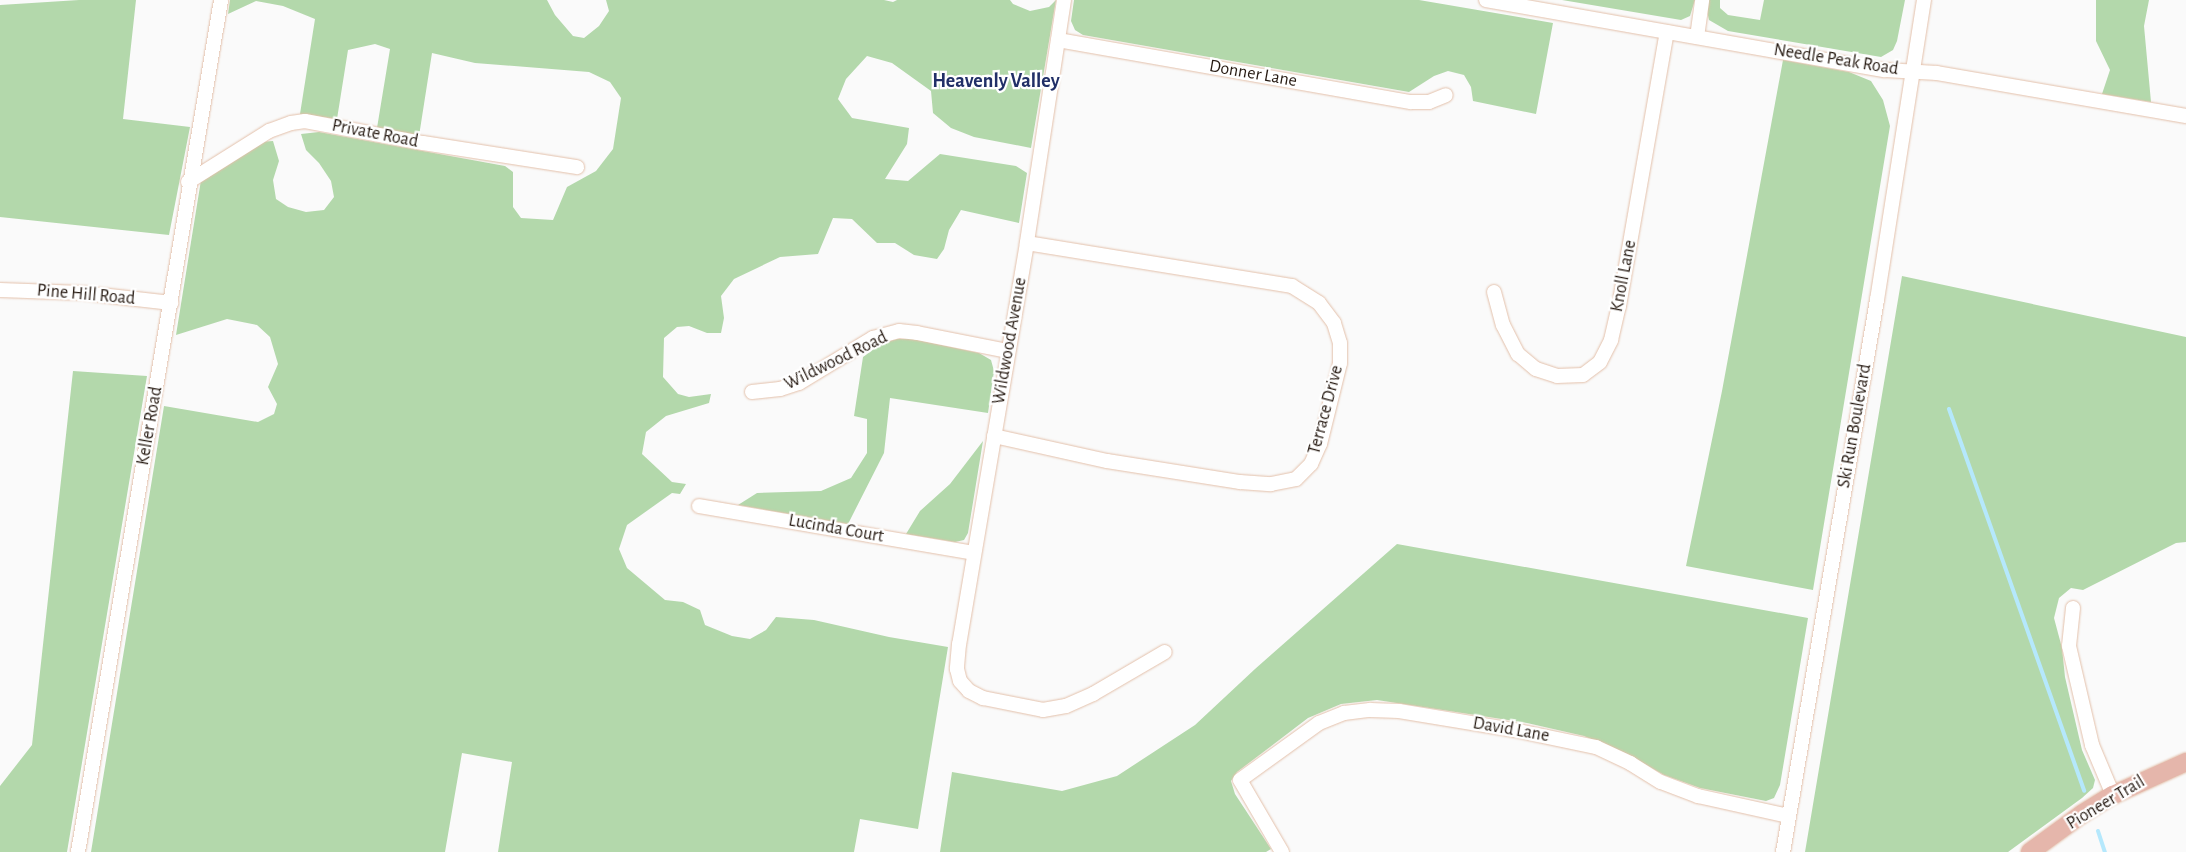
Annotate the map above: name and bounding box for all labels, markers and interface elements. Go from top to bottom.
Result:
street label: Needle Peak Road [1772,39,1900,81]
street label: Donner Lane [1207,56,1299,92]
district label: Heavenly Valley [932,69,1060,93]
street label: Private Road [330,115,420,153]
street label: Knoll Lane [1606,238,1642,314]
street label: Wildwood Avenue [988,276,1032,406]
street label: Pine Hill Road [36,280,136,310]
street label: Wildwood Road [781,327,891,395]
street label: Ski Run Boulevard [1833,362,1877,490]
street label: Terrace Drive [1304,363,1348,457]
street label: Keller Road [132,385,168,467]
street label: Lucinda Court [787,510,885,548]
street label: David Lane [1471,713,1551,747]
street label: Pioneer Trail [2063,771,2149,835]

